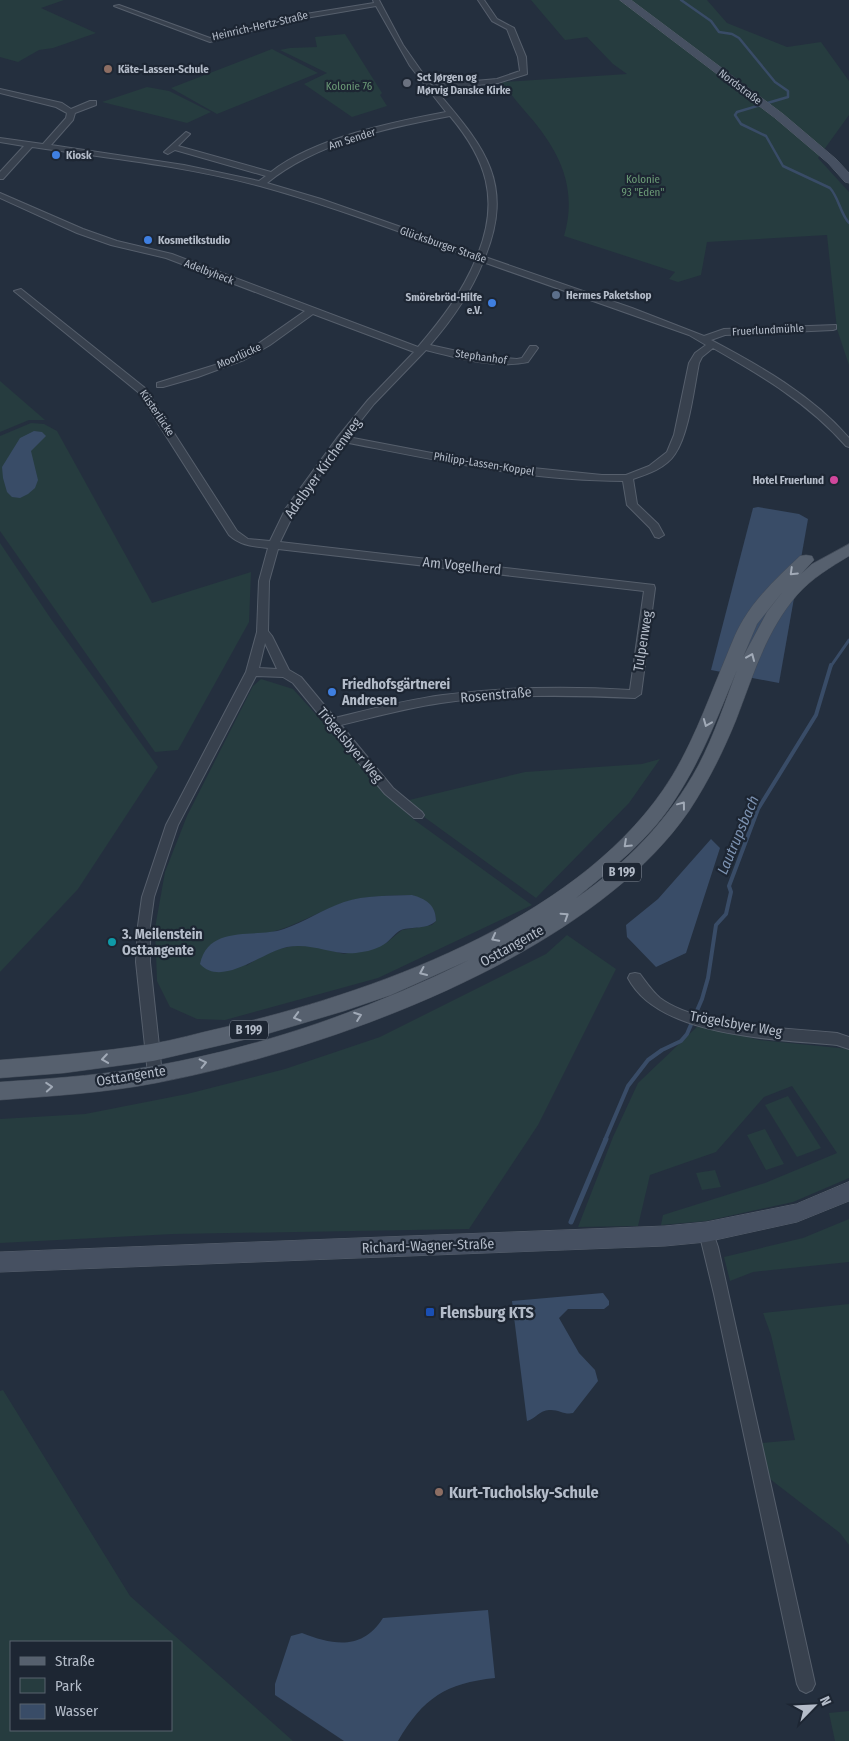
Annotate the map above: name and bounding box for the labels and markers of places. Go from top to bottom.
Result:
marker: Käte-Lassen-Schule [102,63,114,75]
place label: Käte-Lassen-Schule [118,63,209,76]
place label: Sct Jørgen og Mørvig Danske Kirke [417,71,511,97]
marker: Sct Jørgen og Mørvig Danske Kirke [401,77,413,89]
marker: Kiosk [50,149,62,161]
place label: Kiosk [66,149,92,162]
marker: Kosmetikstudio [142,234,154,246]
place label: Kosmetikstudio [158,234,230,247]
marker: Hermes Paketshop [550,289,562,301]
place label: Hermes Paketshop [566,289,652,302]
place label: Smörebröd-Hilfe e.V. [405,291,482,317]
marker: Smörebröd-Hilfe e.V. [486,297,498,309]
place label: Hotel Fruerlund [753,474,824,487]
marker: Hotel Fruerlund [828,474,840,486]
place label: Friedhofsgärtnerei Andresen [341,676,451,709]
marker: Friedhofsgärtnerei Andresen [326,686,338,698]
place label: 3. Meilenstein Osttangente [121,926,203,959]
marker: 3. Meilenstein Osttangente [106,936,118,948]
place label: Flensburg KTS [440,1303,534,1322]
marker: Flensburg KTS [424,1306,436,1318]
place label: Kurt-Tucholsky-Schule [449,1483,599,1502]
marker: Kurt-Tucholsky-Schule [433,1486,445,1498]

